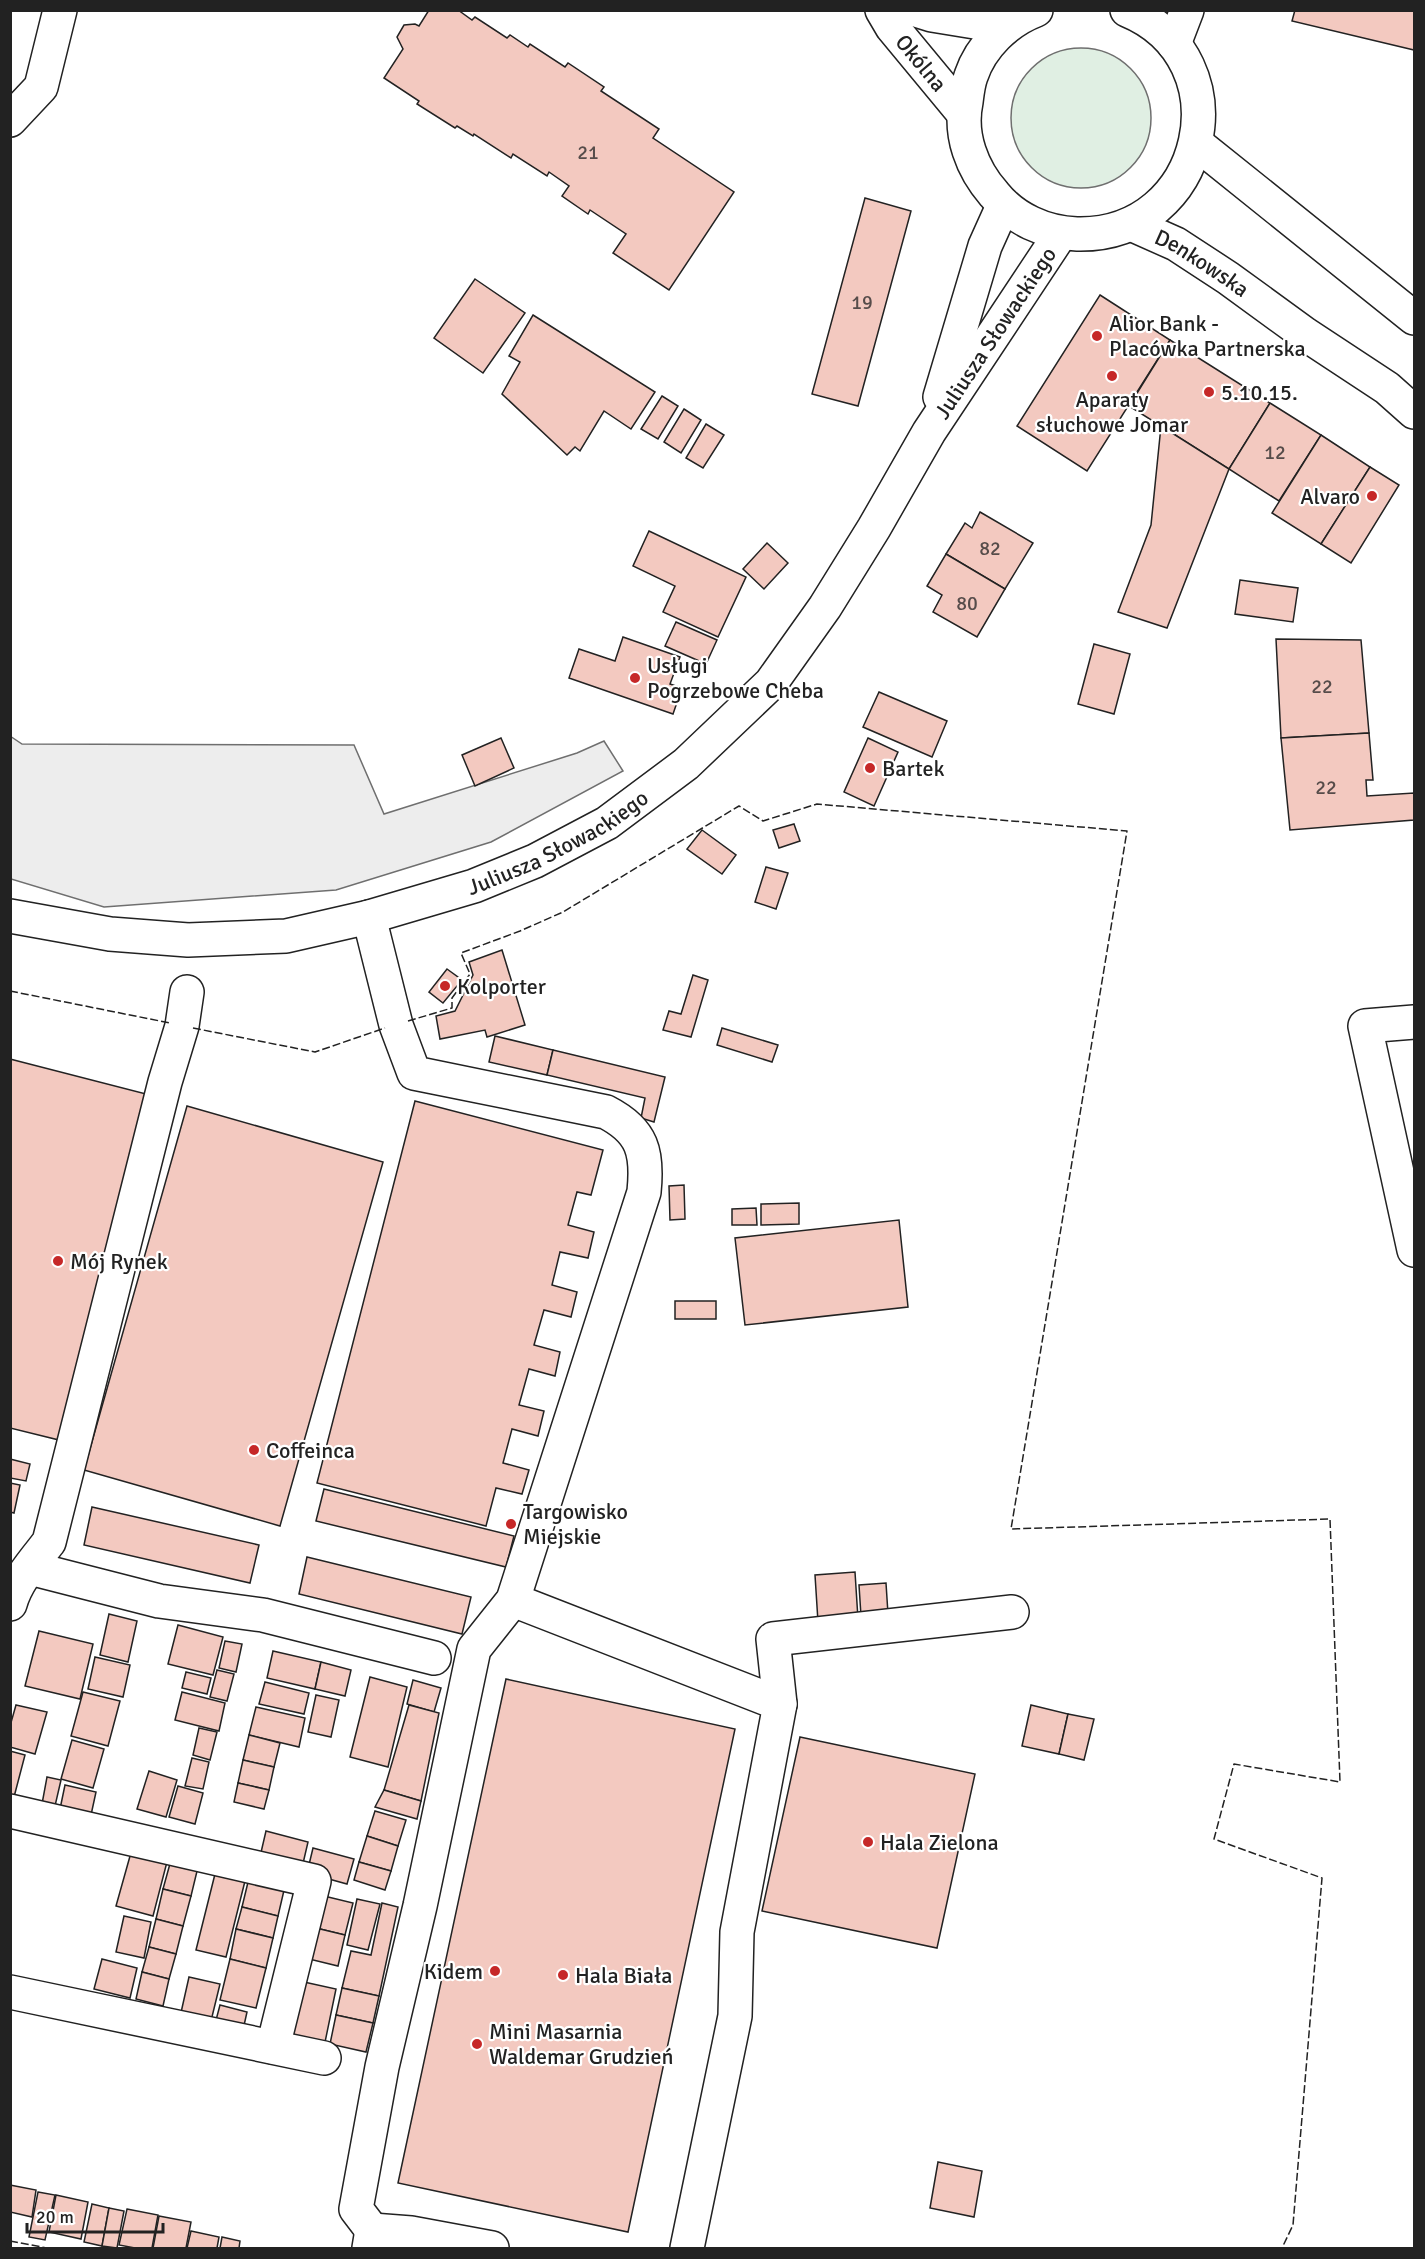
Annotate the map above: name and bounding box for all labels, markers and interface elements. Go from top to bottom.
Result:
street label: Okólna [890,29,953,97]
house number: 21 [577,140,599,165]
street label: Denkowska [1151,223,1254,303]
street label: Juliusza Słowackiego [929,242,1062,424]
house number: 19 [851,290,873,315]
place label: Alior Bank - Placówka Partnerska [1109,310,1306,362]
marker: Alior Bank - Placówka Partnerska [1090,329,1104,343]
marker: Aparaty słuchowe Jomar [1105,369,1119,383]
place label: 5.10.15. [1221,379,1298,406]
marker: 5.10.15. [1202,385,1216,399]
place label: Aparaty słuchowe Jomar [1036,386,1188,438]
house number: 12 [1264,440,1286,465]
place label: Alvaro [1300,483,1360,510]
marker: Alvaro [1365,489,1379,503]
house number: 82 [979,536,1001,561]
house number: 80 [956,591,978,616]
place label: Usługi Pogrzebowe Cheba [647,652,824,704]
marker: Usługi Pogrzebowe Cheba [628,671,642,685]
house number: 22 [1311,674,1333,699]
place label: Bartek [882,755,945,782]
marker: Bartek [863,761,877,775]
house number: 22 [1315,775,1337,800]
street label: Juliusza Słowackiego [465,784,653,901]
place label: Kolporter [457,973,546,1000]
marker: Kolporter [438,979,452,993]
place label: Mój Rynek [70,1248,168,1275]
marker: Mój Rynek [51,1254,65,1268]
place label: Coffeinca [266,1437,355,1464]
marker: Coffeinca [247,1443,261,1457]
place label: Targowisko Miejskie [523,1498,628,1550]
marker: Targowisko Miejskie [504,1517,518,1531]
place label: Hala Zielona [880,1829,999,1856]
marker: Hala Zielona [861,1835,875,1849]
place label: Kidem [424,1958,483,1985]
place label: Hala Biała [575,1962,672,1989]
marker: Kidem [488,1964,502,1978]
marker: Hala Biała [556,1968,570,1982]
place label: Mini Masarnia Waldemar Grudzień [489,2018,673,2070]
marker: Mini Masarnia Waldemar Grudzień [470,2037,484,2051]
scale bar [27,2196,164,2234]
text: 20 m [36,2206,74,2228]

